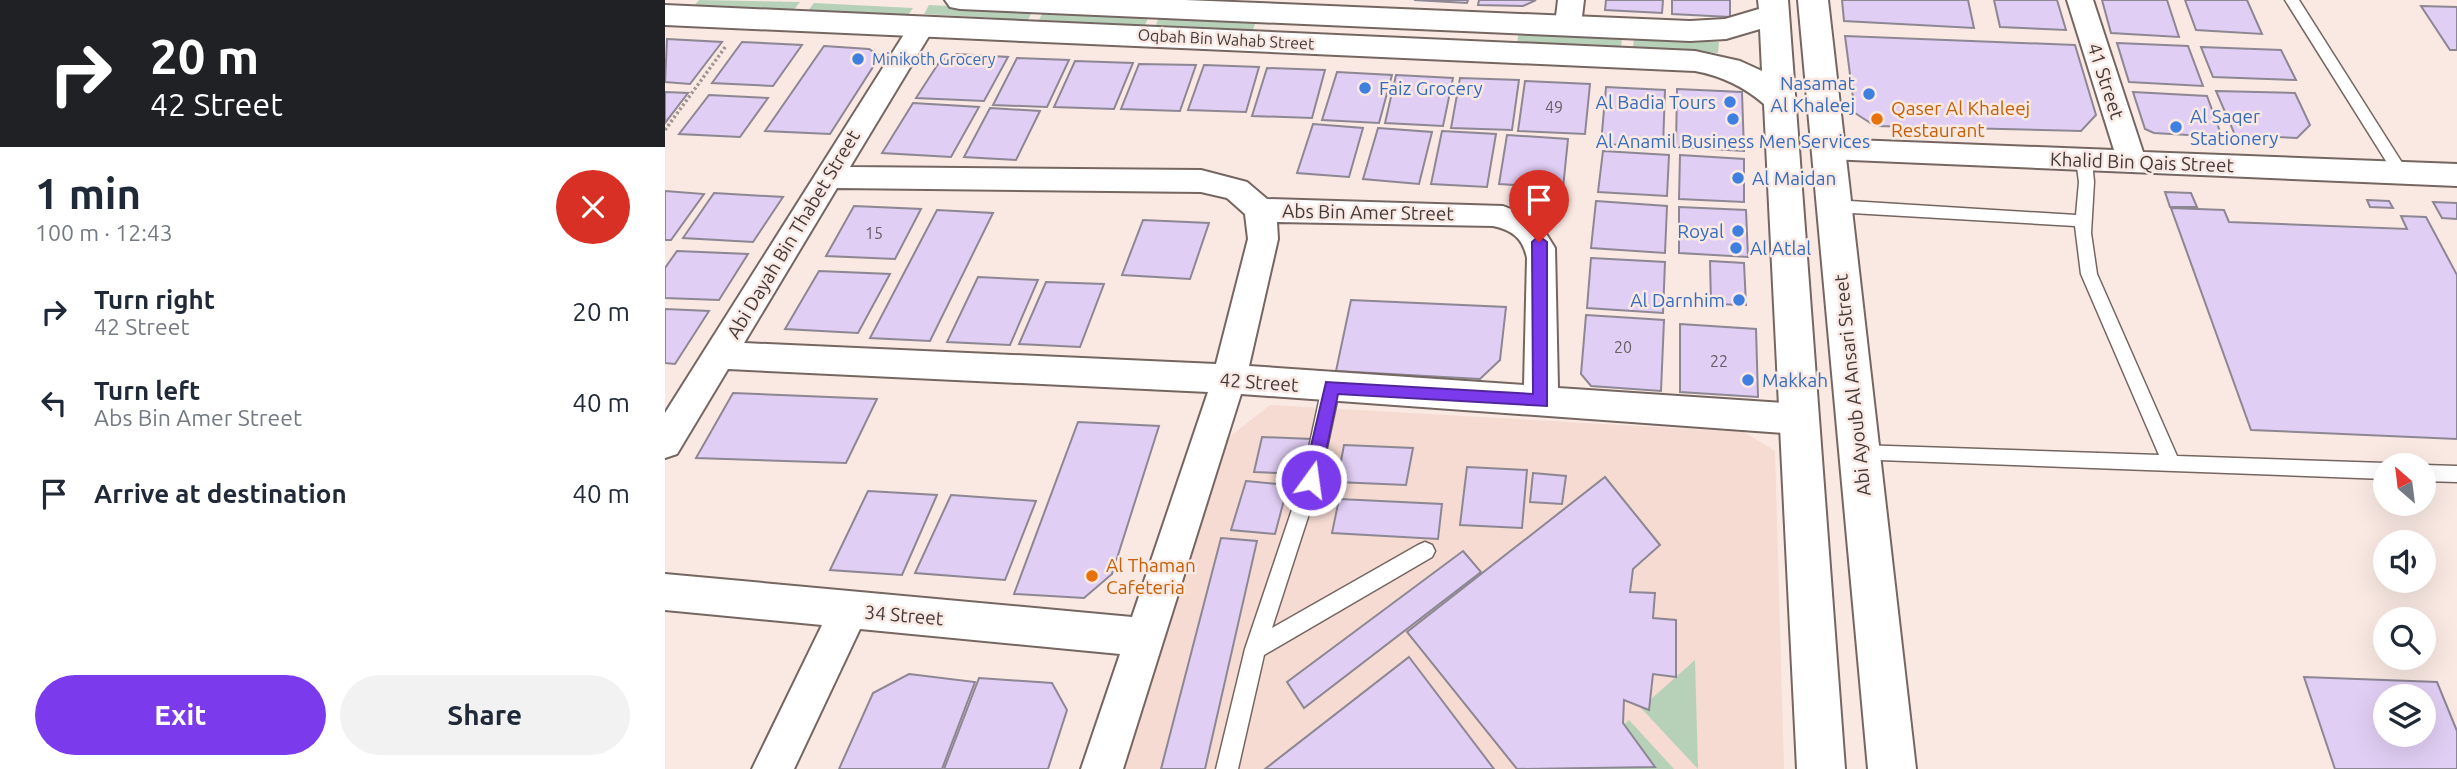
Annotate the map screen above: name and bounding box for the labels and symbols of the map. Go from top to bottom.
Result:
street label: Oqbah Bin Wahab Street [1137,25,1315,53]
street label: 41 Street [2083,40,2129,122]
place label: Minikoth Grocery [872,50,996,68]
marker: Minikoth Grocery [850,51,866,67]
place label: Nasamat Al Khaleej [1771,72,1856,116]
place label: Faiz Grocery [1379,77,1483,99]
marker: Faiz Grocery [1357,80,1373,96]
marker: Nasamat Al Khaleej [1861,86,1877,102]
place label: Al Badia Tours [1596,91,1716,113]
marker: Al Badia Tours [1722,94,1738,110]
place label: Qaser Al Khaleej Restaurant [1891,97,2030,141]
house number: 49 [1545,98,1563,116]
place label: Al Saqer Stationery [2190,105,2278,149]
marker: Al Anamil Business Men Services [1725,111,1741,127]
marker: Qaser Al Khaleej Restaurant [1869,111,1885,127]
marker: Al Saqer Stationery [2168,119,2184,135]
street label: Abi Dayah Bin Thabet Street [722,125,864,342]
place label: Al Anamil Business Men Services [1596,130,1870,152]
street label: Khalid Bin Qais Street [2050,148,2235,176]
place label: Al Maidan [1752,167,1836,189]
pin [1509,170,1569,242]
marker: Al Maidan [1730,170,1746,186]
street label: Abs Bin Amer Street [1282,200,1455,225]
place label: Royal [1677,220,1724,242]
marker: Royal [1730,223,1746,239]
house number: 15 [865,224,883,242]
place label: Al Atlal [1750,237,1811,259]
marker: Al Atlal [1728,240,1744,256]
street label: Abi Ayoub Al Ansari Street [1829,272,1875,497]
place label: Al Darnhim [1630,289,1725,311]
marker: Al Darnhim [1731,292,1747,308]
house number: 20 [1614,338,1632,356]
house number: 22 [1710,352,1728,370]
street label: 42 Street [1219,368,1300,396]
place label: Makkah [1762,369,1828,391]
marker: Makkah [1740,372,1756,388]
position arrow [1274,443,1348,517]
north arrow [2373,453,2436,516]
place label: Al Thaman Cafeteria [1106,554,1196,598]
marker: Al Thaman Cafeteria [1084,568,1100,584]
street label: 34 Street [864,601,945,629]

